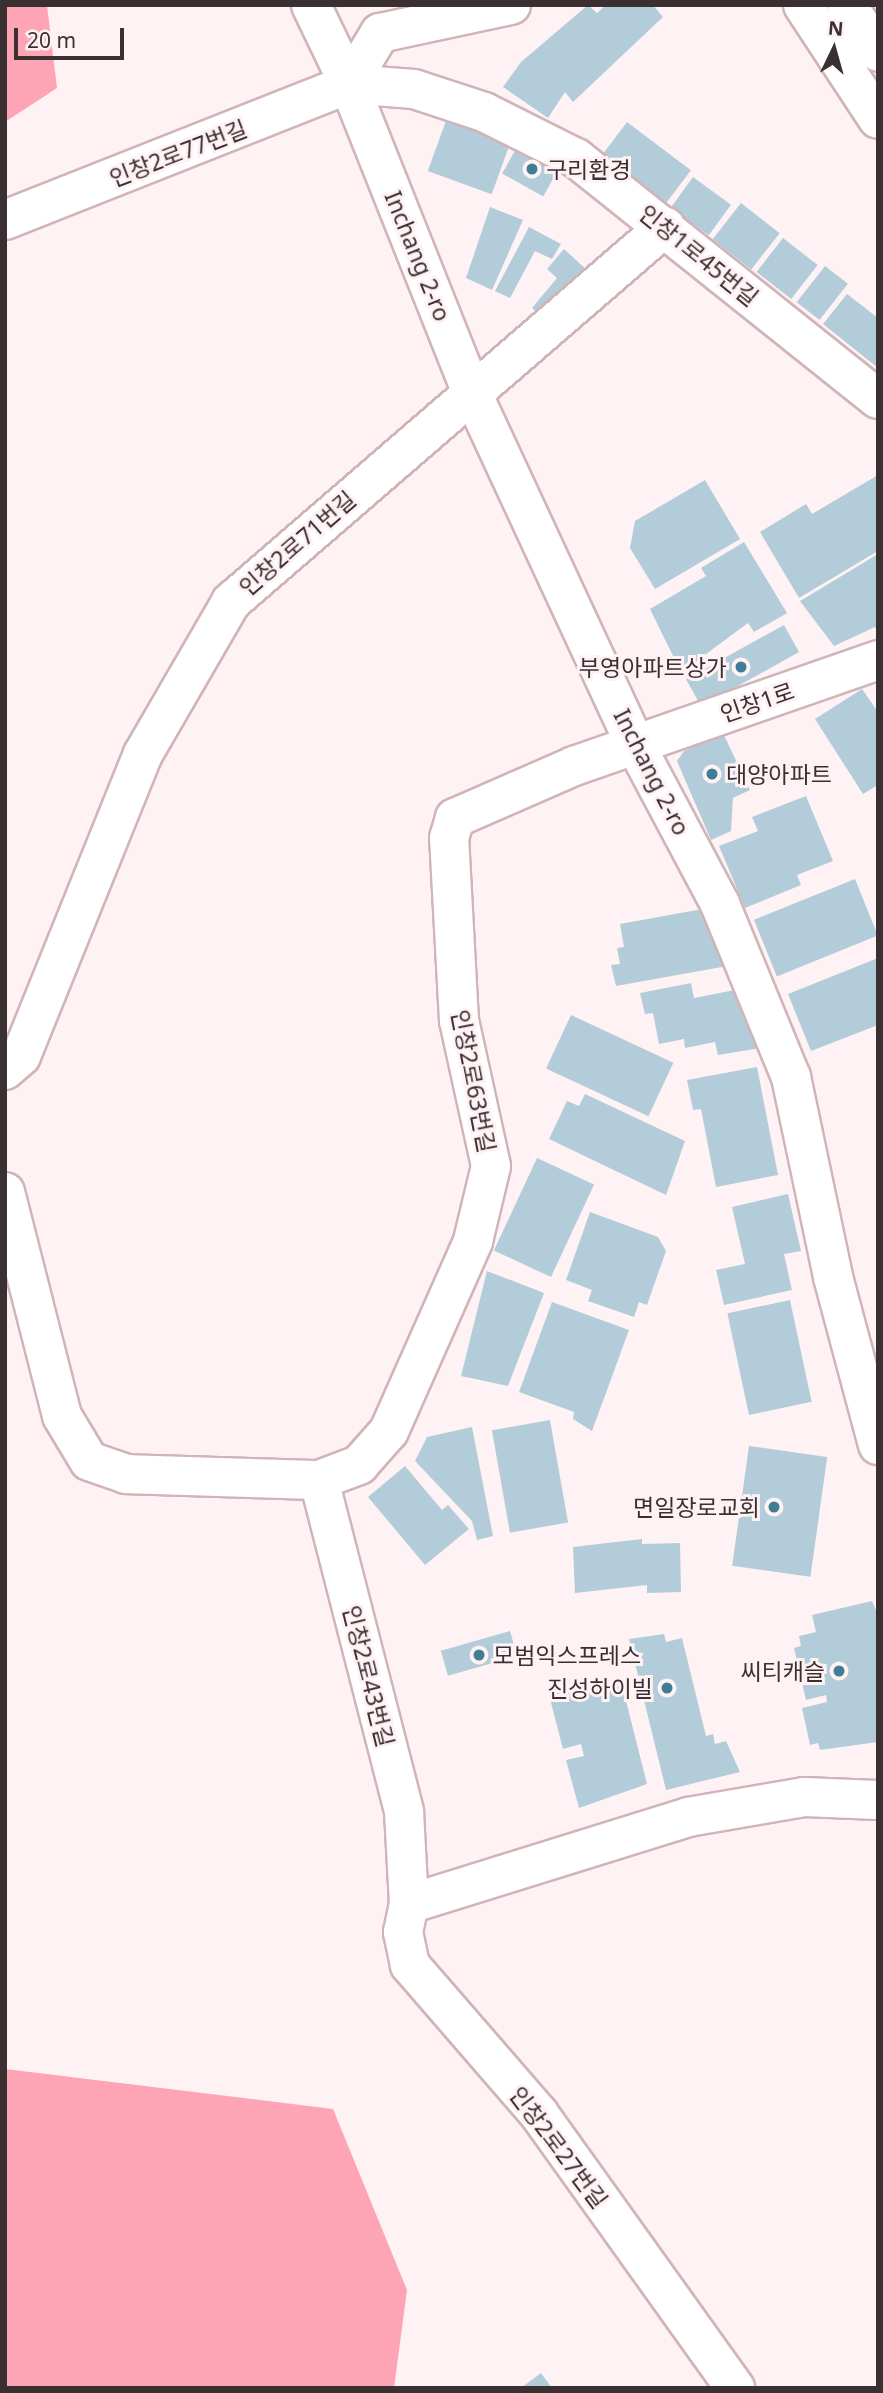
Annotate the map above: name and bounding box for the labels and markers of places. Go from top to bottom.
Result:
place label: 구리환경 [546,155,631,183]
marker: 구리환경 [524,161,540,177]
place label: 부영아파트상가 [579,653,727,681]
marker: 부영아파트상가 [733,659,749,675]
place label: 대양아파트 [726,760,832,788]
marker: 대양아파트 [704,766,720,782]
place label: 면일장로교회 [633,1493,760,1521]
marker: 면일장로교회 [766,1499,782,1515]
place label: 모범익스프레스 [493,1641,641,1669]
marker: 모범익스프레스 [471,1647,487,1663]
place label: 씨티캐슬 [740,1657,825,1685]
marker: 씨티캐슬 [831,1663,847,1679]
place label: 진성하이빌 [547,1674,653,1702]
marker: 진성하이빌 [659,1680,675,1696]

